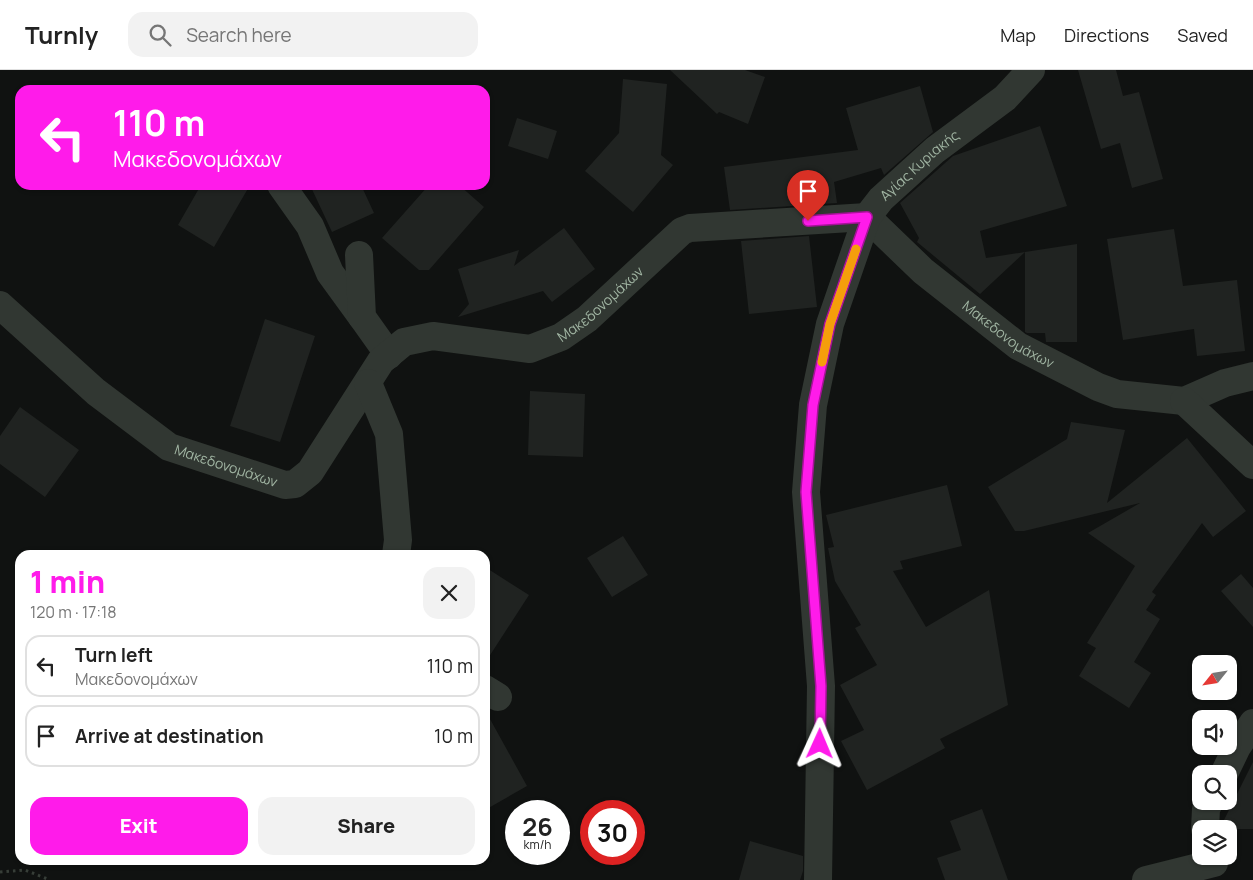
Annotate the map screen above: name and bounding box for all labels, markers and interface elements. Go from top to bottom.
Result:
search box [128,12,478,57]
text: Turnly [25,18,98,51]
icon: search [146,21,174,49]
text: Search here [186,22,292,48]
text: Map [1000,23,1036,47]
text: Directions [1064,23,1149,47]
text: Saved [1177,23,1228,47]
text: 110 m [113,99,205,147]
icon: left [30,105,95,170]
street label: Αγίας Κυριακής [875,125,963,205]
text: Μακεδονομάχων [113,144,282,174]
pin [787,170,829,221]
icon: arrive [794,177,822,205]
street label: Μακεδονομάχων [553,262,647,346]
street label: Μακεδονομάχων [959,296,1058,372]
street label: Μακεδονομάχων [172,439,280,491]
text: 1 min [30,561,105,602]
button: close [423,567,475,619]
text: 120 m · 17:18 [30,601,117,623]
text: Turn left [75,642,153,668]
icon: left [32,652,60,680]
text: 110 m [427,653,473,679]
north arrow [1192,655,1238,700]
map controls [1192,655,1237,865]
text: Μακεδονομάχων [75,668,198,690]
button: sound [1192,710,1237,755]
position arrow [793,717,845,769]
icon: arrive [32,722,60,750]
text: Arrive at destination [75,723,264,749]
text: 10 m [434,723,473,749]
button: search [1192,765,1237,810]
button: Exit [30,797,248,855]
button: Share [258,797,475,855]
speed limit sign: 30 [580,800,645,865]
text: 26 [522,809,553,844]
button: layers [1192,820,1237,865]
text: km/h [524,836,551,853]

